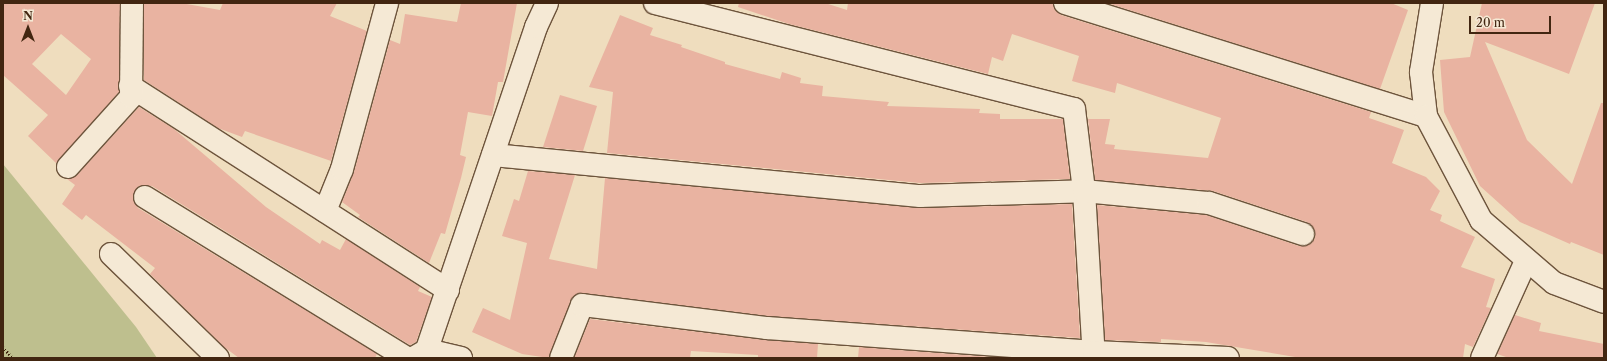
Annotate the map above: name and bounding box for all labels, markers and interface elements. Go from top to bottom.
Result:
north arrow [8,8,48,48]
scale bar [1471,8,1553,34]
text: N [23,9,33,23]
text: 20 m [1476,15,1505,30]

